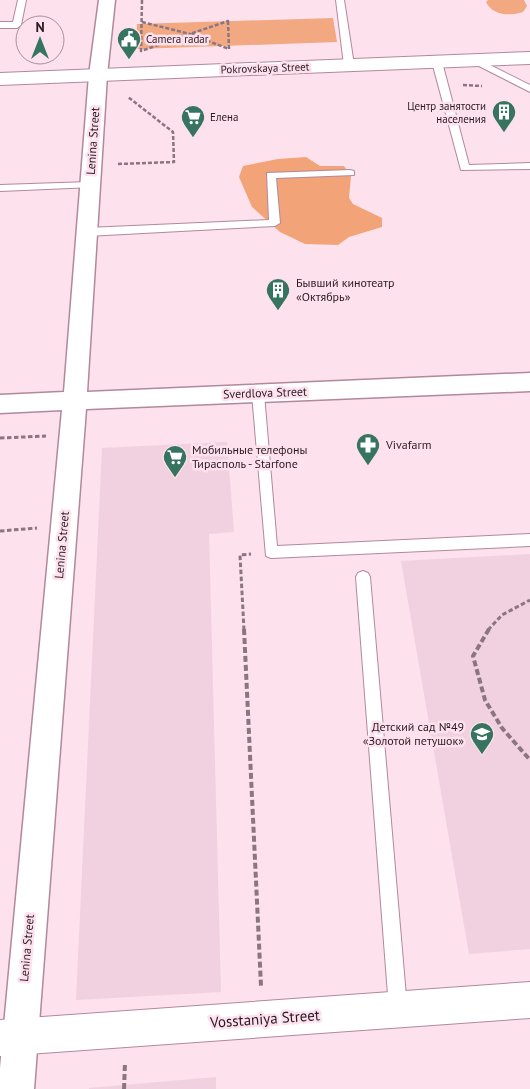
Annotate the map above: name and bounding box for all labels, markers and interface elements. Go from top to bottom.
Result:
north arrow [15,15,65,65]
text: N [35,18,45,36]
public building icon: Camera radar [116,26,142,60]
place label: Camera radar [146,32,209,46]
street label: Pokrovskaya Street [220,59,310,77]
place label: Центр занятости населения [407,99,486,126]
building icon: Центр занятости населения [491,99,517,133]
supermarket icon: Елена [180,104,206,138]
street label: Lenina Street [83,107,102,175]
place label: Елена [210,110,238,124]
place label: Бывший кинотеатр «Октябрь» [296,275,395,304]
building icon: Бывший кинотеатр «Октябрь» [265,277,291,311]
street label: Sverdlova Street [223,384,307,401]
pharmacy icon: Vivafarm [355,432,381,466]
place label: Vivafarm [385,437,431,452]
place label: Мобильные телефоны Тирасполь - Starfone [192,442,307,471]
supermarket icon: Мобильные телефоны Тирасполь - Starfone [162,444,188,478]
street label: Lenina Street [51,511,72,579]
place label: Детский сад №49 «Золотой петушок» [363,719,464,748]
school or university icon: Детский сад №49 «Золотой петушок» [469,721,495,755]
street label: Lenina Street [16,914,37,982]
street label: Vosstaniya Street [209,1005,320,1032]

